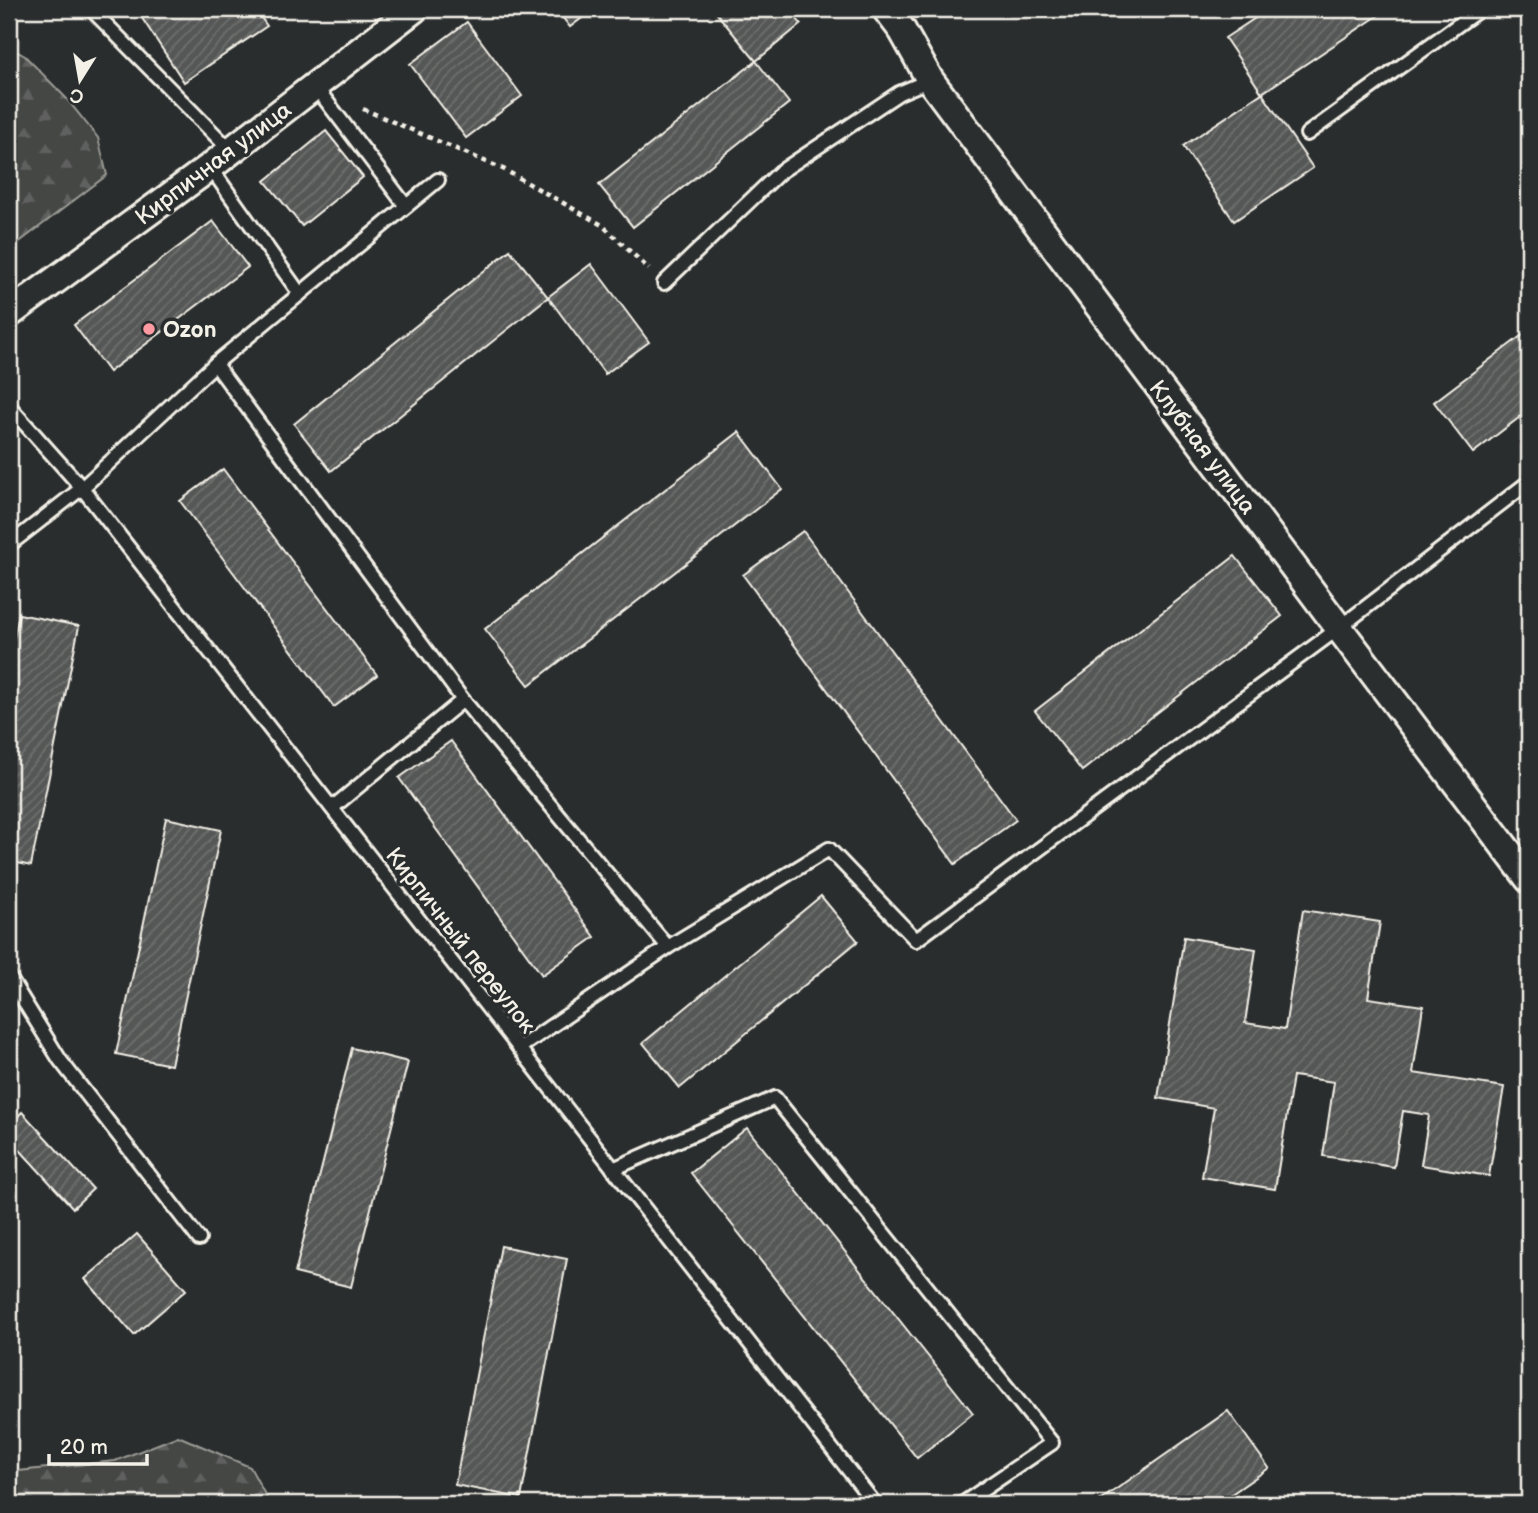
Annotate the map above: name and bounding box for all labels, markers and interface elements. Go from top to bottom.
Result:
north arrow [46,46,116,116]
text: С [68,83,86,108]
street label: Кирпичная улица [130,96,297,232]
place label: Ozon [163,316,217,344]
marker: Ozon [141,321,157,337]
street label: Клубная улица [1143,375,1262,520]
street label: Кирпичный переулок [379,842,542,1039]
scale bar [49,1422,147,1466]
text: 20 m [60,1435,108,1460]

